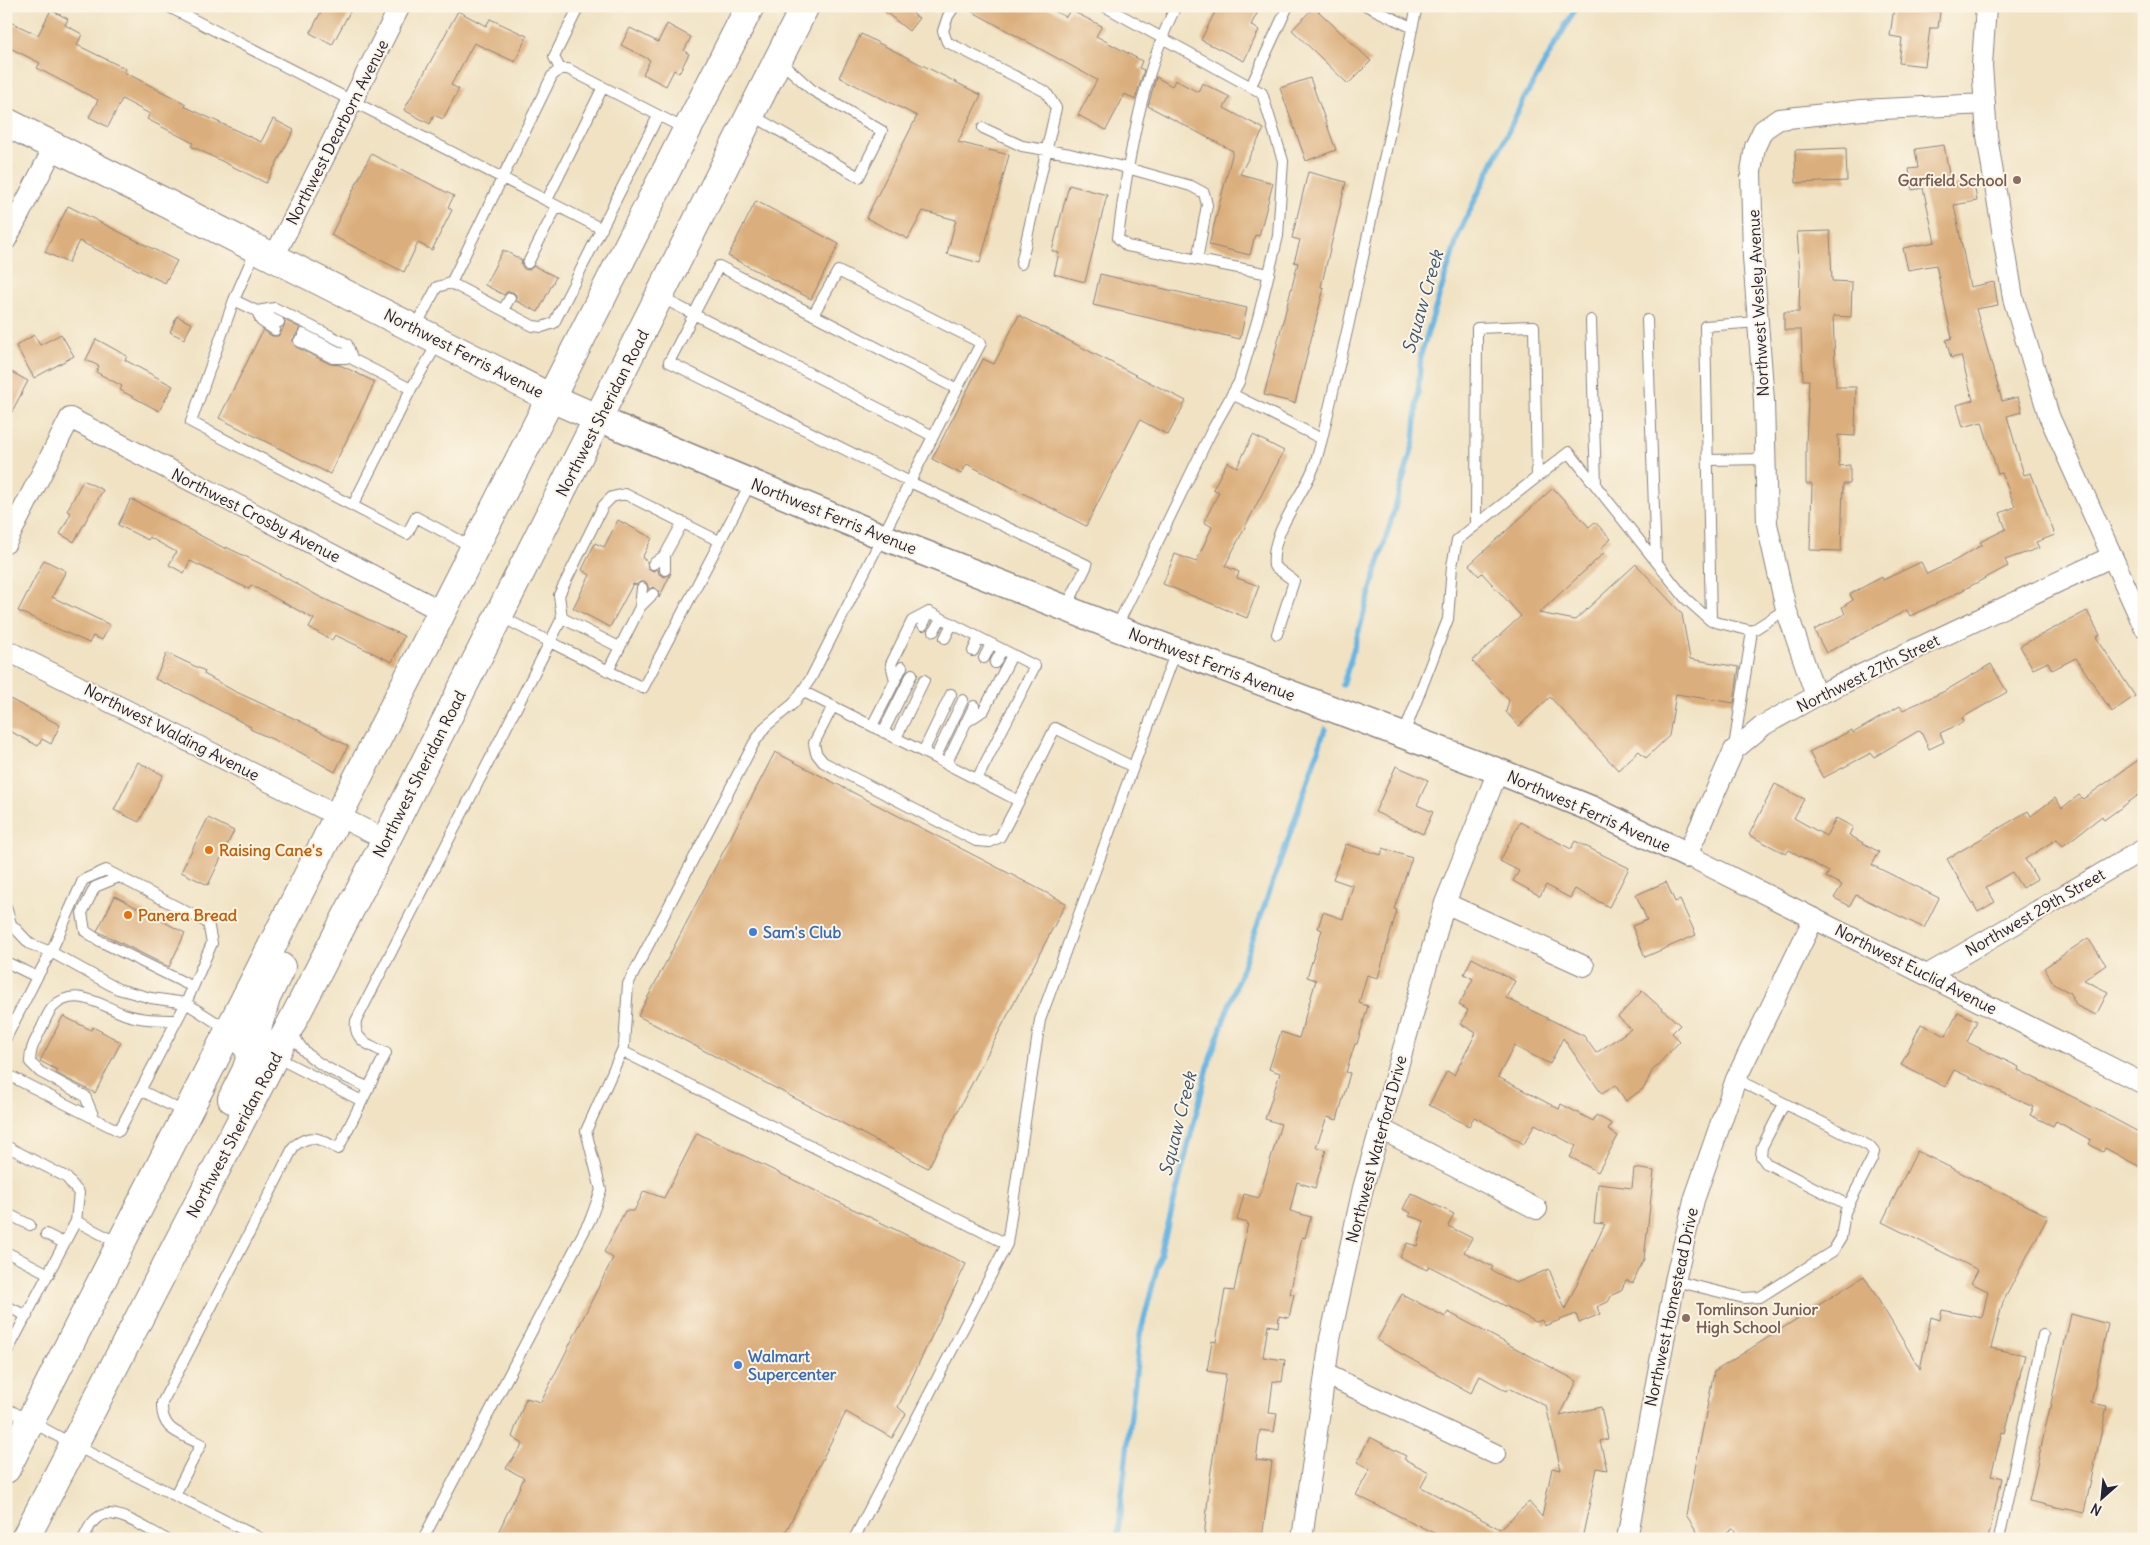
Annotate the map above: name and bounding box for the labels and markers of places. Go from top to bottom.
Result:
place label: Garfield School [1898,170,2007,190]
marker: Garfield School [2011,174,2023,186]
place label: Raising Cane's [219,840,322,861]
marker: Raising Cane's [203,844,215,856]
place label: Panera Bread [138,905,238,925]
marker: Panera Bread [122,909,134,921]
place label: Sam's Club [763,922,841,942]
marker: Sam's Club [747,926,759,938]
place label: Tomlinson Junior High School [1696,1299,1818,1338]
marker: Tomlinson Junior High School [1680,1312,1692,1324]
place label: Walmart Supercenter [748,1346,837,1385]
marker: Walmart Supercenter [732,1359,744,1371]

